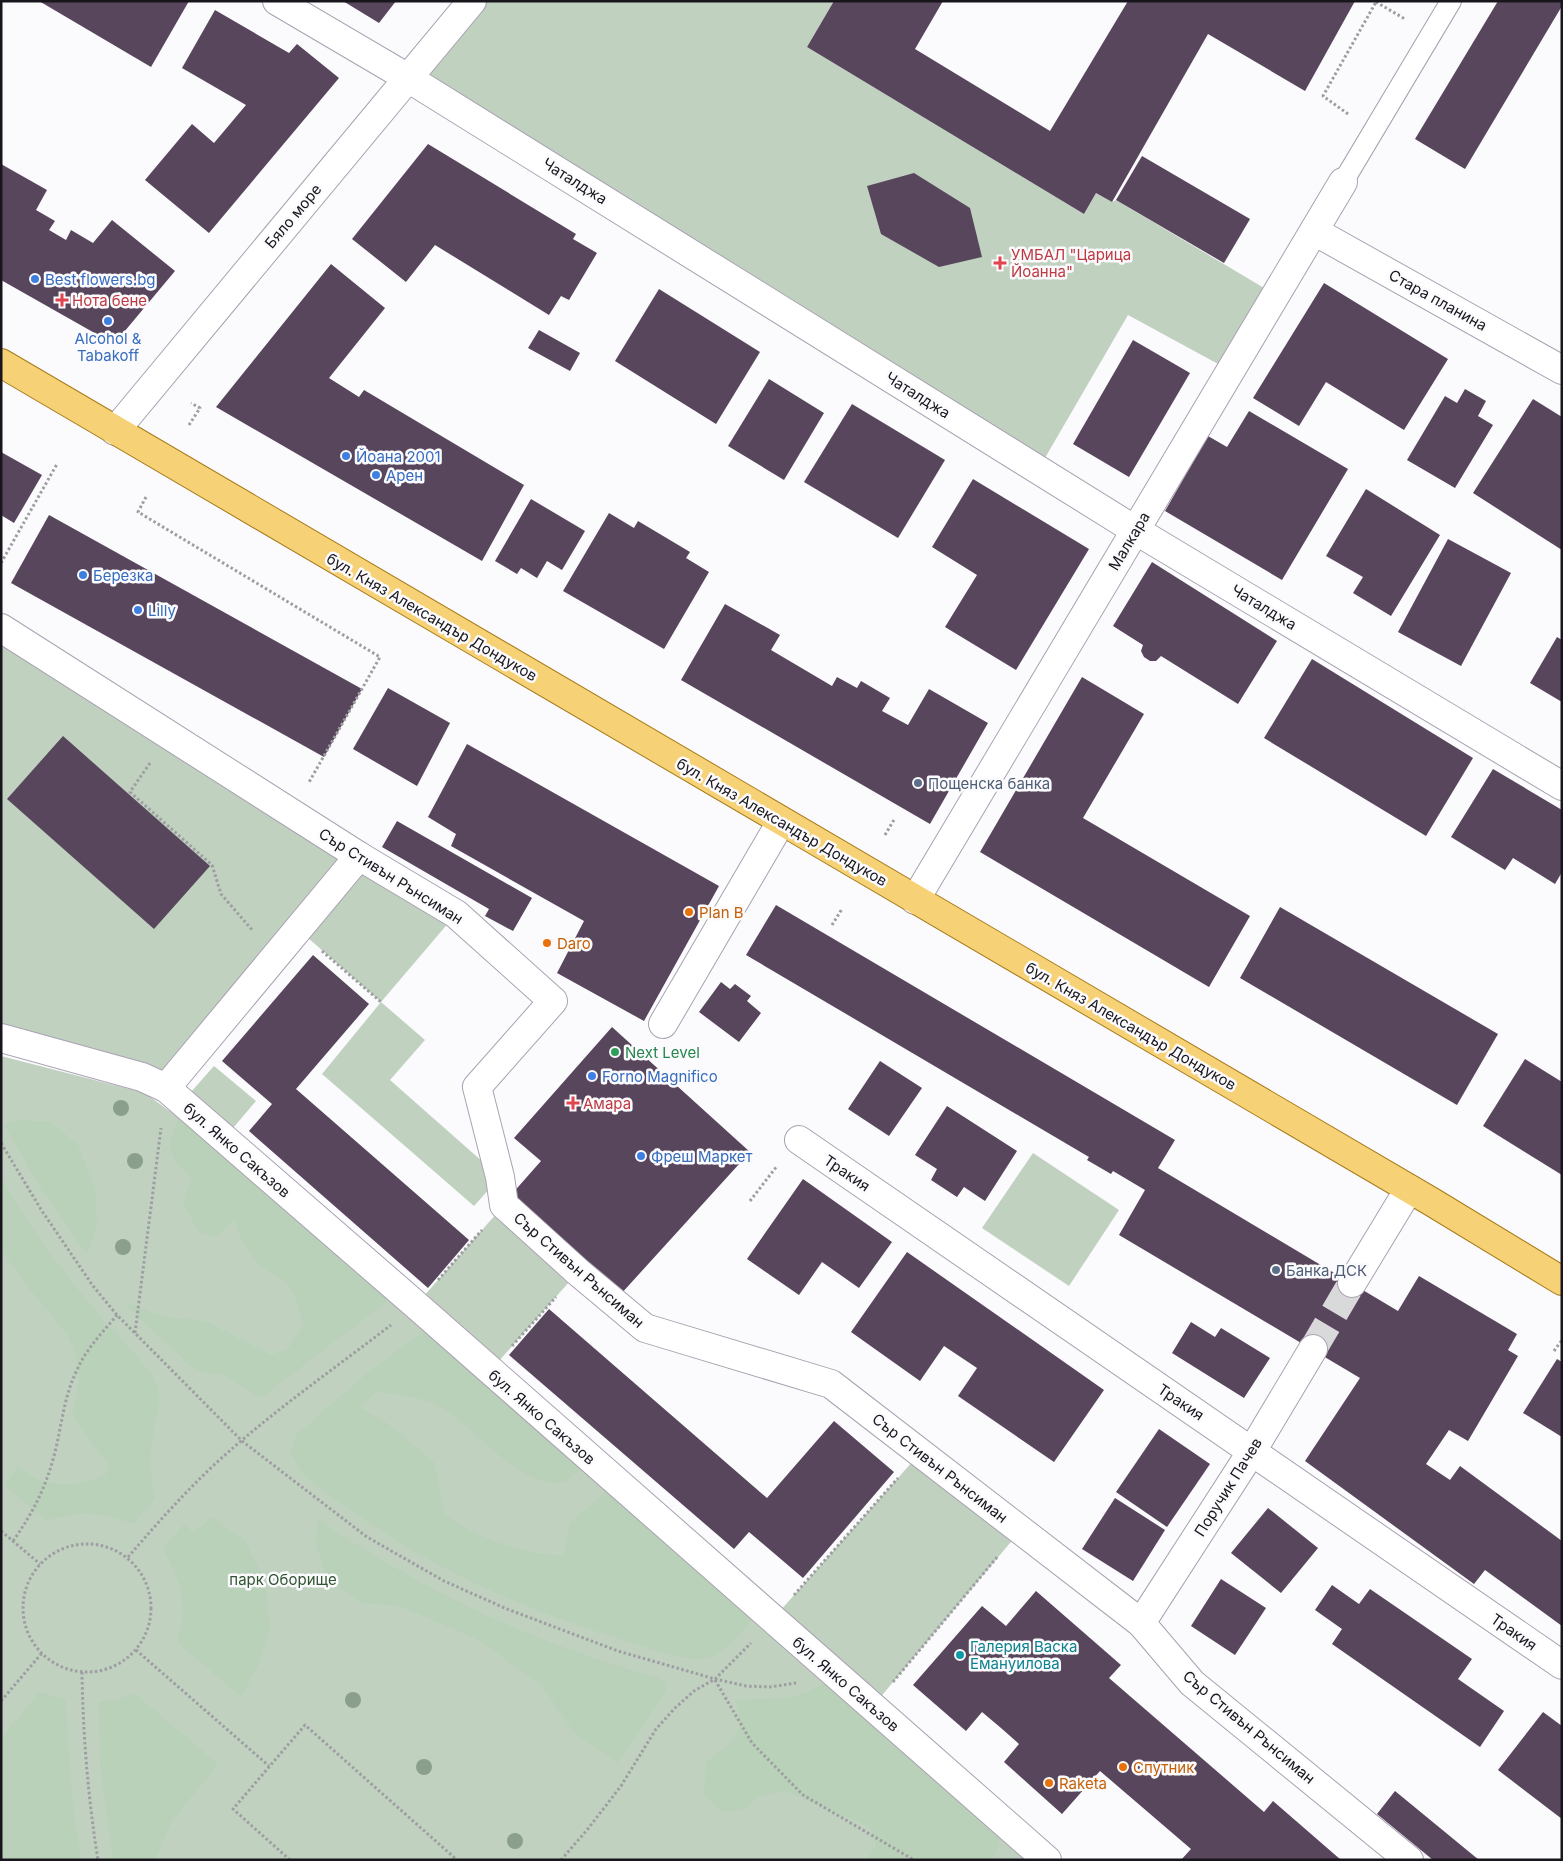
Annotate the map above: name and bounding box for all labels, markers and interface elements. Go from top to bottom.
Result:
street label: Чаталджа [539,154,611,208]
street label: Бяло море [261,180,325,252]
place label: УМБАЛ "Царица Йоанна" [1011,245,1131,281]
marker: УМБАЛ "Царица Йоанна" [993,256,1007,270]
street label: Стара планина [1386,265,1490,335]
place label: Best flowers.bg [45,270,156,289]
marker: Best flowers.bg [29,273,41,285]
place label: Нота бене [72,291,147,310]
marker: Нота бене [56,294,68,306]
marker: Alcohol & Tabakoff [102,315,114,327]
place label: Alcohol & Tabakoff [75,329,142,365]
street label: Чаталджа [882,368,954,422]
place label: Йоана 2001 [356,447,441,466]
marker: Йоана 2001 [340,450,352,462]
place label: Арен [386,466,423,485]
marker: Арен [370,469,382,481]
street label: Малкара [1104,508,1154,574]
street label: бул. Княз Александър Дондуков [323,549,541,685]
place label: Березка [93,566,153,585]
marker: Березка [77,569,89,581]
street label: Чаталджа [1228,580,1300,634]
place label: Lilly [148,601,176,620]
marker: Lilly [132,604,144,616]
street label: бул. Княз Александър Дондуков [673,754,891,890]
place label: Пощенска банка [928,774,1050,793]
marker: Пощенска банка [912,777,924,789]
street label: Сър Стивън Рънсиман [315,824,467,928]
place label: Plan B [699,903,744,922]
marker: Plan B [683,906,695,918]
place label: Daro [557,934,591,953]
marker: Daro [541,937,553,949]
street label: бул. Княз Александър Дондуков [1022,958,1240,1094]
place label: Next Level [625,1043,700,1062]
marker: Next Level [609,1046,621,1058]
place label: Forno Magnifico [602,1067,718,1086]
marker: Forno Magnifico [586,1070,598,1082]
place label: Амара [583,1094,631,1113]
marker: Амара [567,1097,579,1109]
street label: бул. Янко Сакъзов [180,1098,294,1202]
place label: Фреш Маркет [651,1147,753,1166]
marker: Фреш Маркет [635,1150,647,1162]
street label: Тракия [820,1151,874,1195]
street label: Сър Стивън Рънсиман [510,1208,648,1332]
place label: Банка ДСК [1286,1261,1367,1280]
marker: Банка ДСК [1270,1264,1282,1276]
street label: бул. Янко Сакъзов [485,1365,599,1469]
street label: Тракия [1154,1380,1208,1424]
street label: Сър Стивън Рънсиман [868,1409,1012,1527]
street label: Поручик Пачев [1190,1434,1266,1540]
park label: парк Оборище [229,1570,337,1589]
street label: Тракия [1487,1609,1541,1655]
street label: бул. Янко Сакъзов [789,1632,903,1736]
place label: Галерия Васка Емануилова [970,1637,1077,1673]
marker: Галерия Васка Емануилова [954,1649,966,1661]
street label: Сър Стивън Рънсиман [1179,1666,1319,1788]
place label: Спутник [1133,1758,1194,1777]
marker: Спутник [1117,1761,1129,1773]
place label: Raketa [1059,1774,1107,1793]
marker: Raketa [1043,1777,1055,1789]

